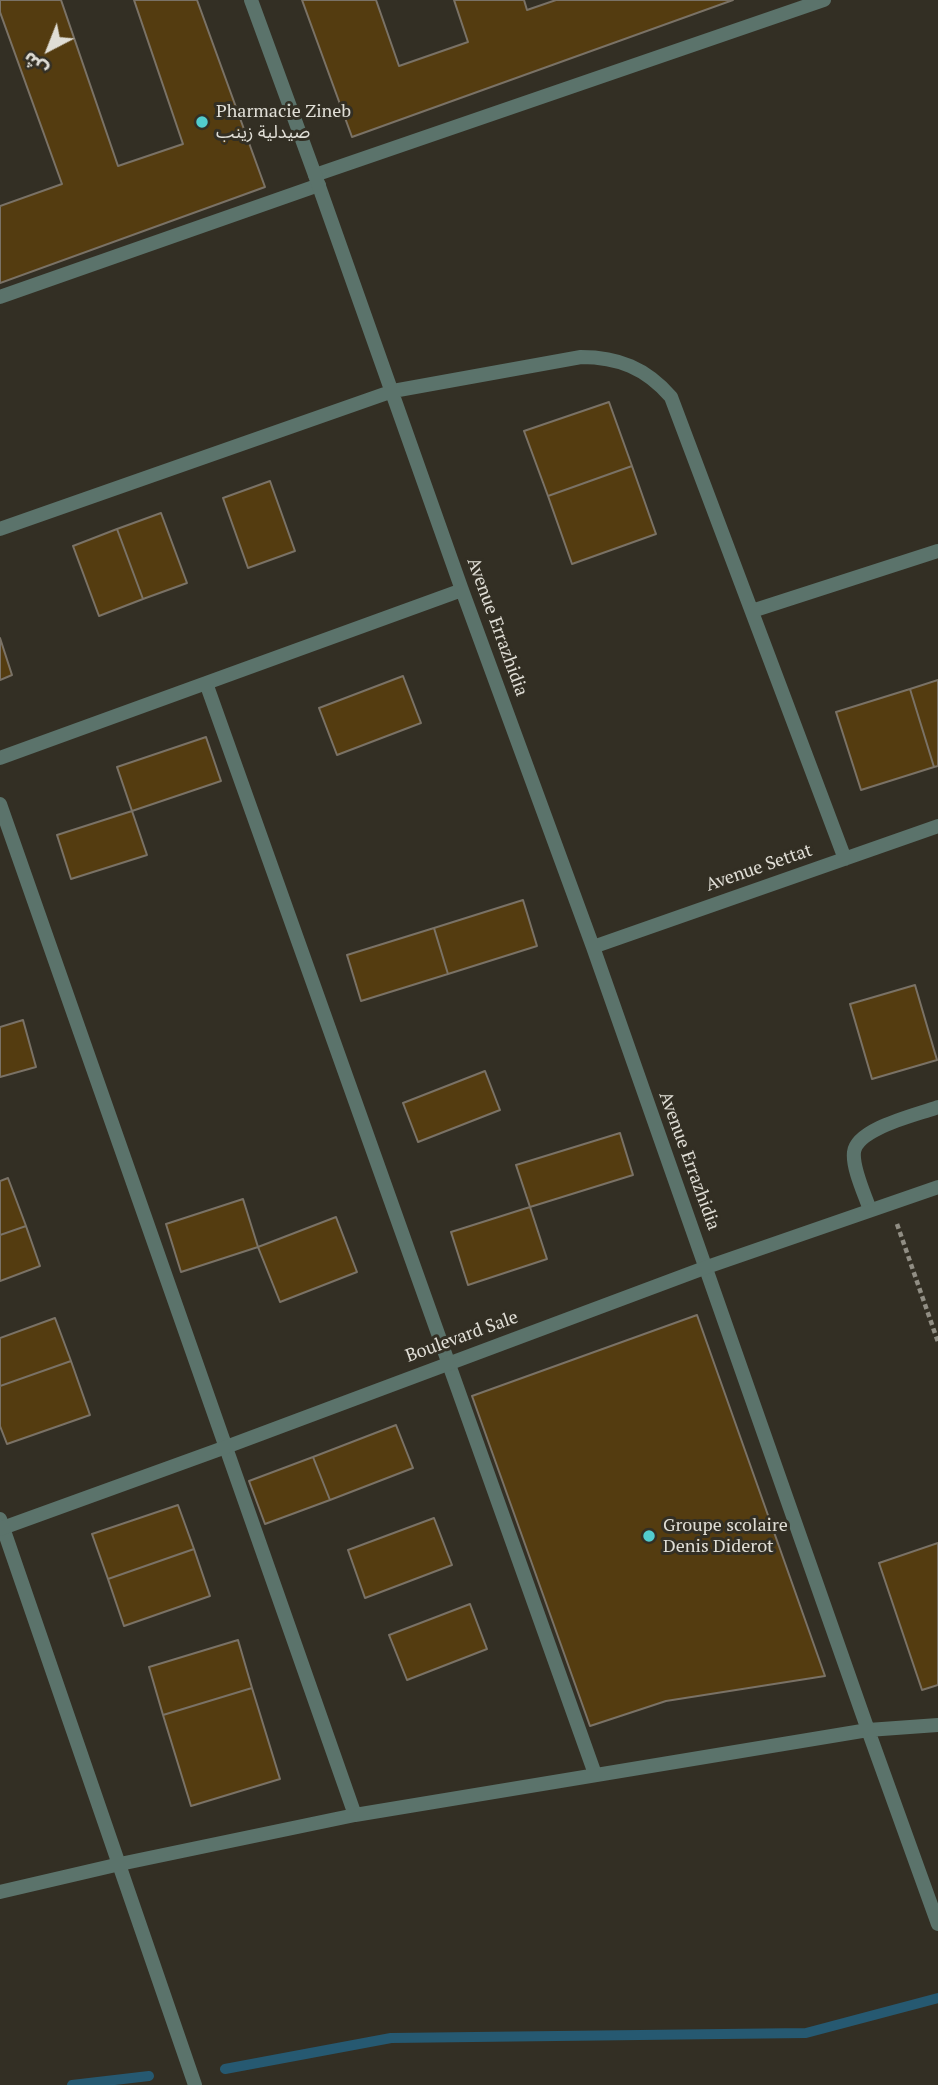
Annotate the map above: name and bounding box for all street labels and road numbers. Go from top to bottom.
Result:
street label: Avenue Errazhidia [462,555,532,699]
street label: Avenue Settat [703,840,815,896]
street label: Avenue Errazhidia [654,1089,724,1233]
street label: Boulevard Sale [403,1307,521,1367]

